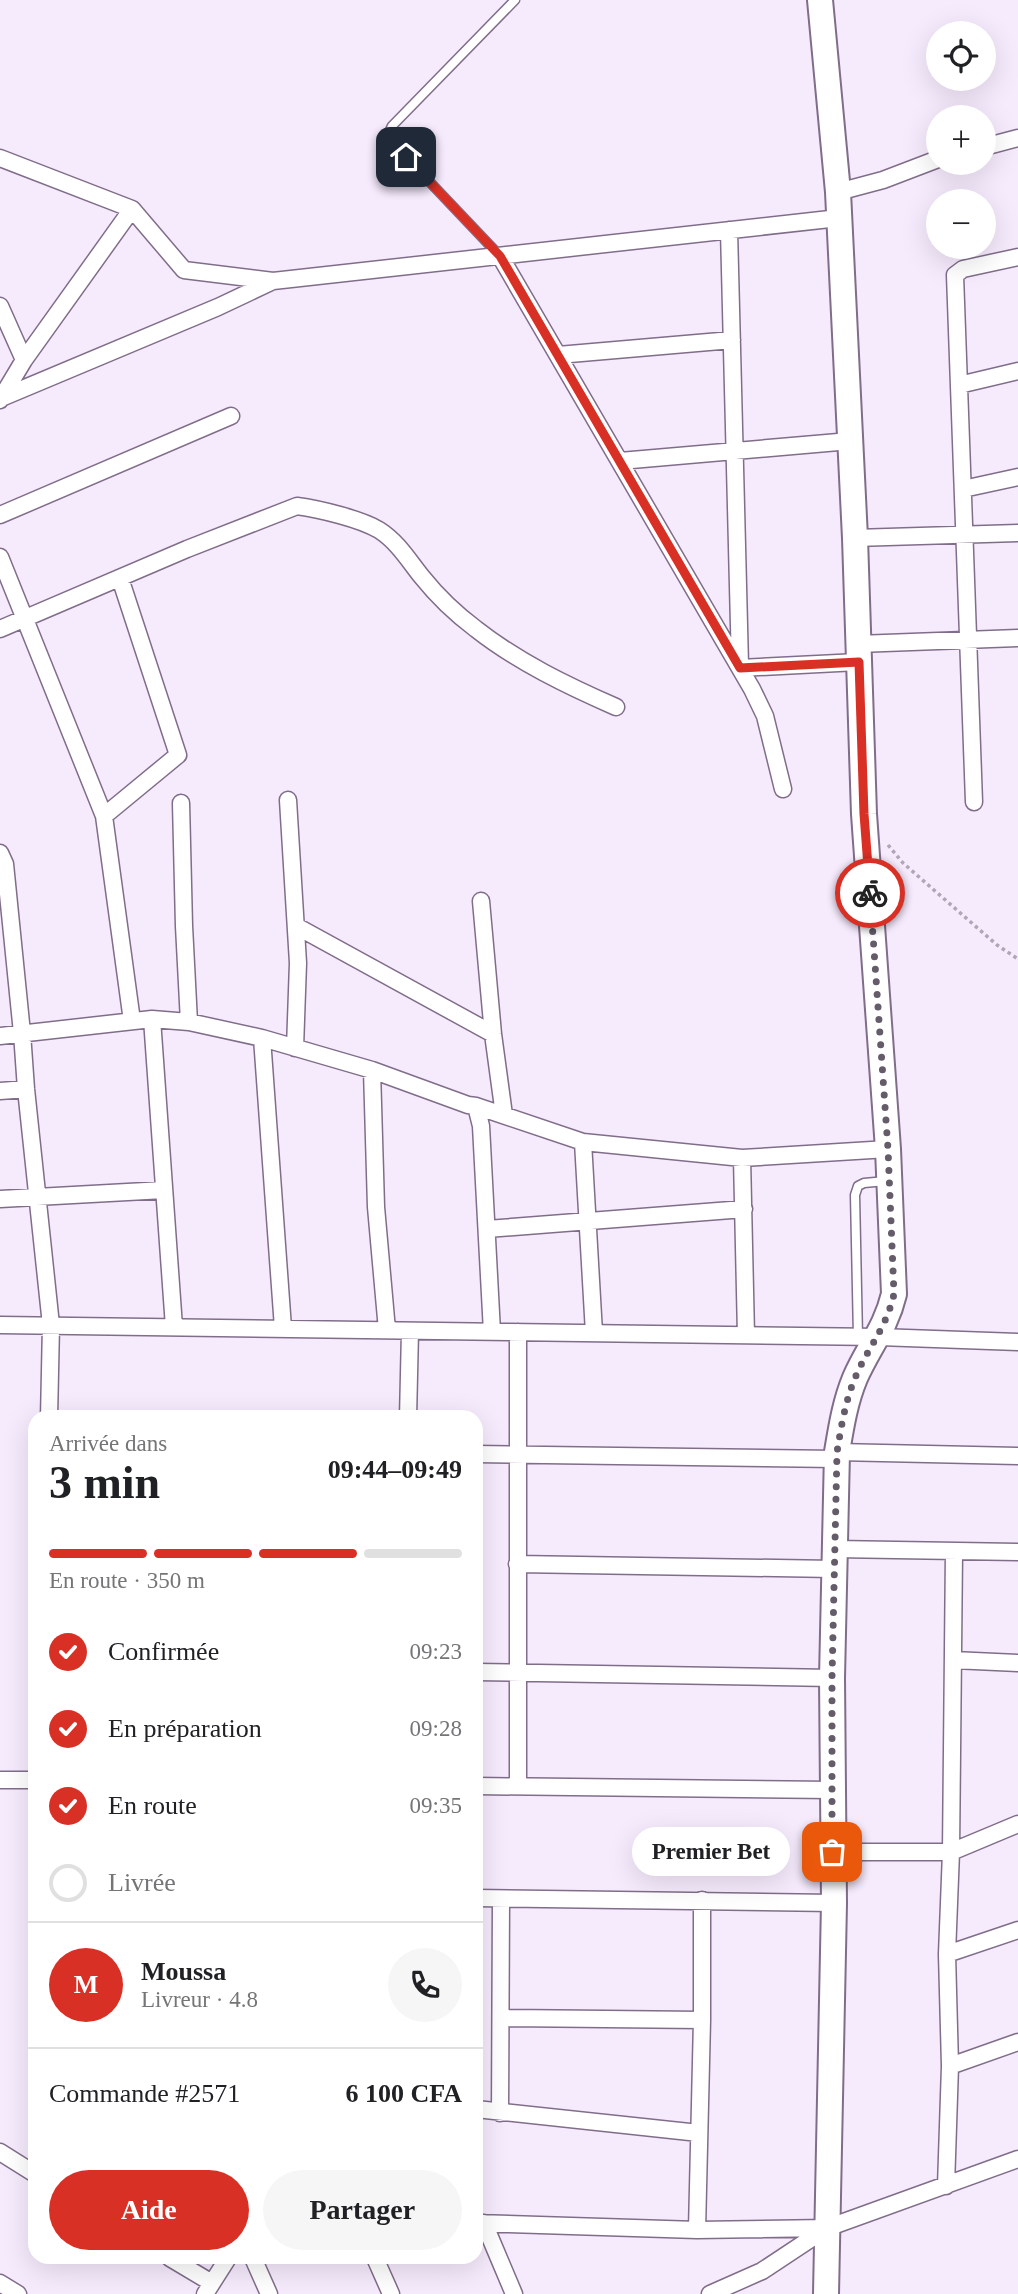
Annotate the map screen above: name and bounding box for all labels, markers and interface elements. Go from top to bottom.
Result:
map controls [926,21,996,259]
button: locate [926,21,996,91]
button: + [926,105,996,175]
pin [376,127,436,187]
icon: home [387,138,425,176]
button: − [926,189,996,259]
courier [835,858,905,928]
icon: bike [851,874,889,912]
text: Arrivée dans [49,1431,167,1456]
text: 09:44–09:49 [328,1455,462,1484]
text: 3 min [49,1457,160,1508]
text: En route · 350 m [49,1568,205,1593]
icon: check [49,1633,87,1671]
text: Confirmée [108,1637,219,1666]
text: 09:23 [410,1639,462,1664]
icon: check [49,1710,87,1748]
text: En préparation [108,1714,262,1743]
text: 09:28 [410,1716,462,1741]
icon: check [49,1787,87,1825]
text: En route [108,1791,197,1820]
text: 09:35 [410,1793,462,1818]
pin [802,1822,862,1882]
callout: Premier Bet [632,1828,790,1876]
icon: bag [813,1833,851,1871]
text: Premier Bet [652,1839,770,1864]
text: Livrée [108,1868,176,1897]
button: phone [388,1948,462,2022]
text: Moussa [141,1957,226,1986]
text: M [74,1970,98,1999]
text: Livreur · 4.8 [141,1987,258,2012]
text: Commande #2571 [49,2079,240,2108]
text: 6 100 CFA [345,2079,462,2108]
button: Aide [49,2170,249,2250]
button: Partager [263,2170,462,2250]

